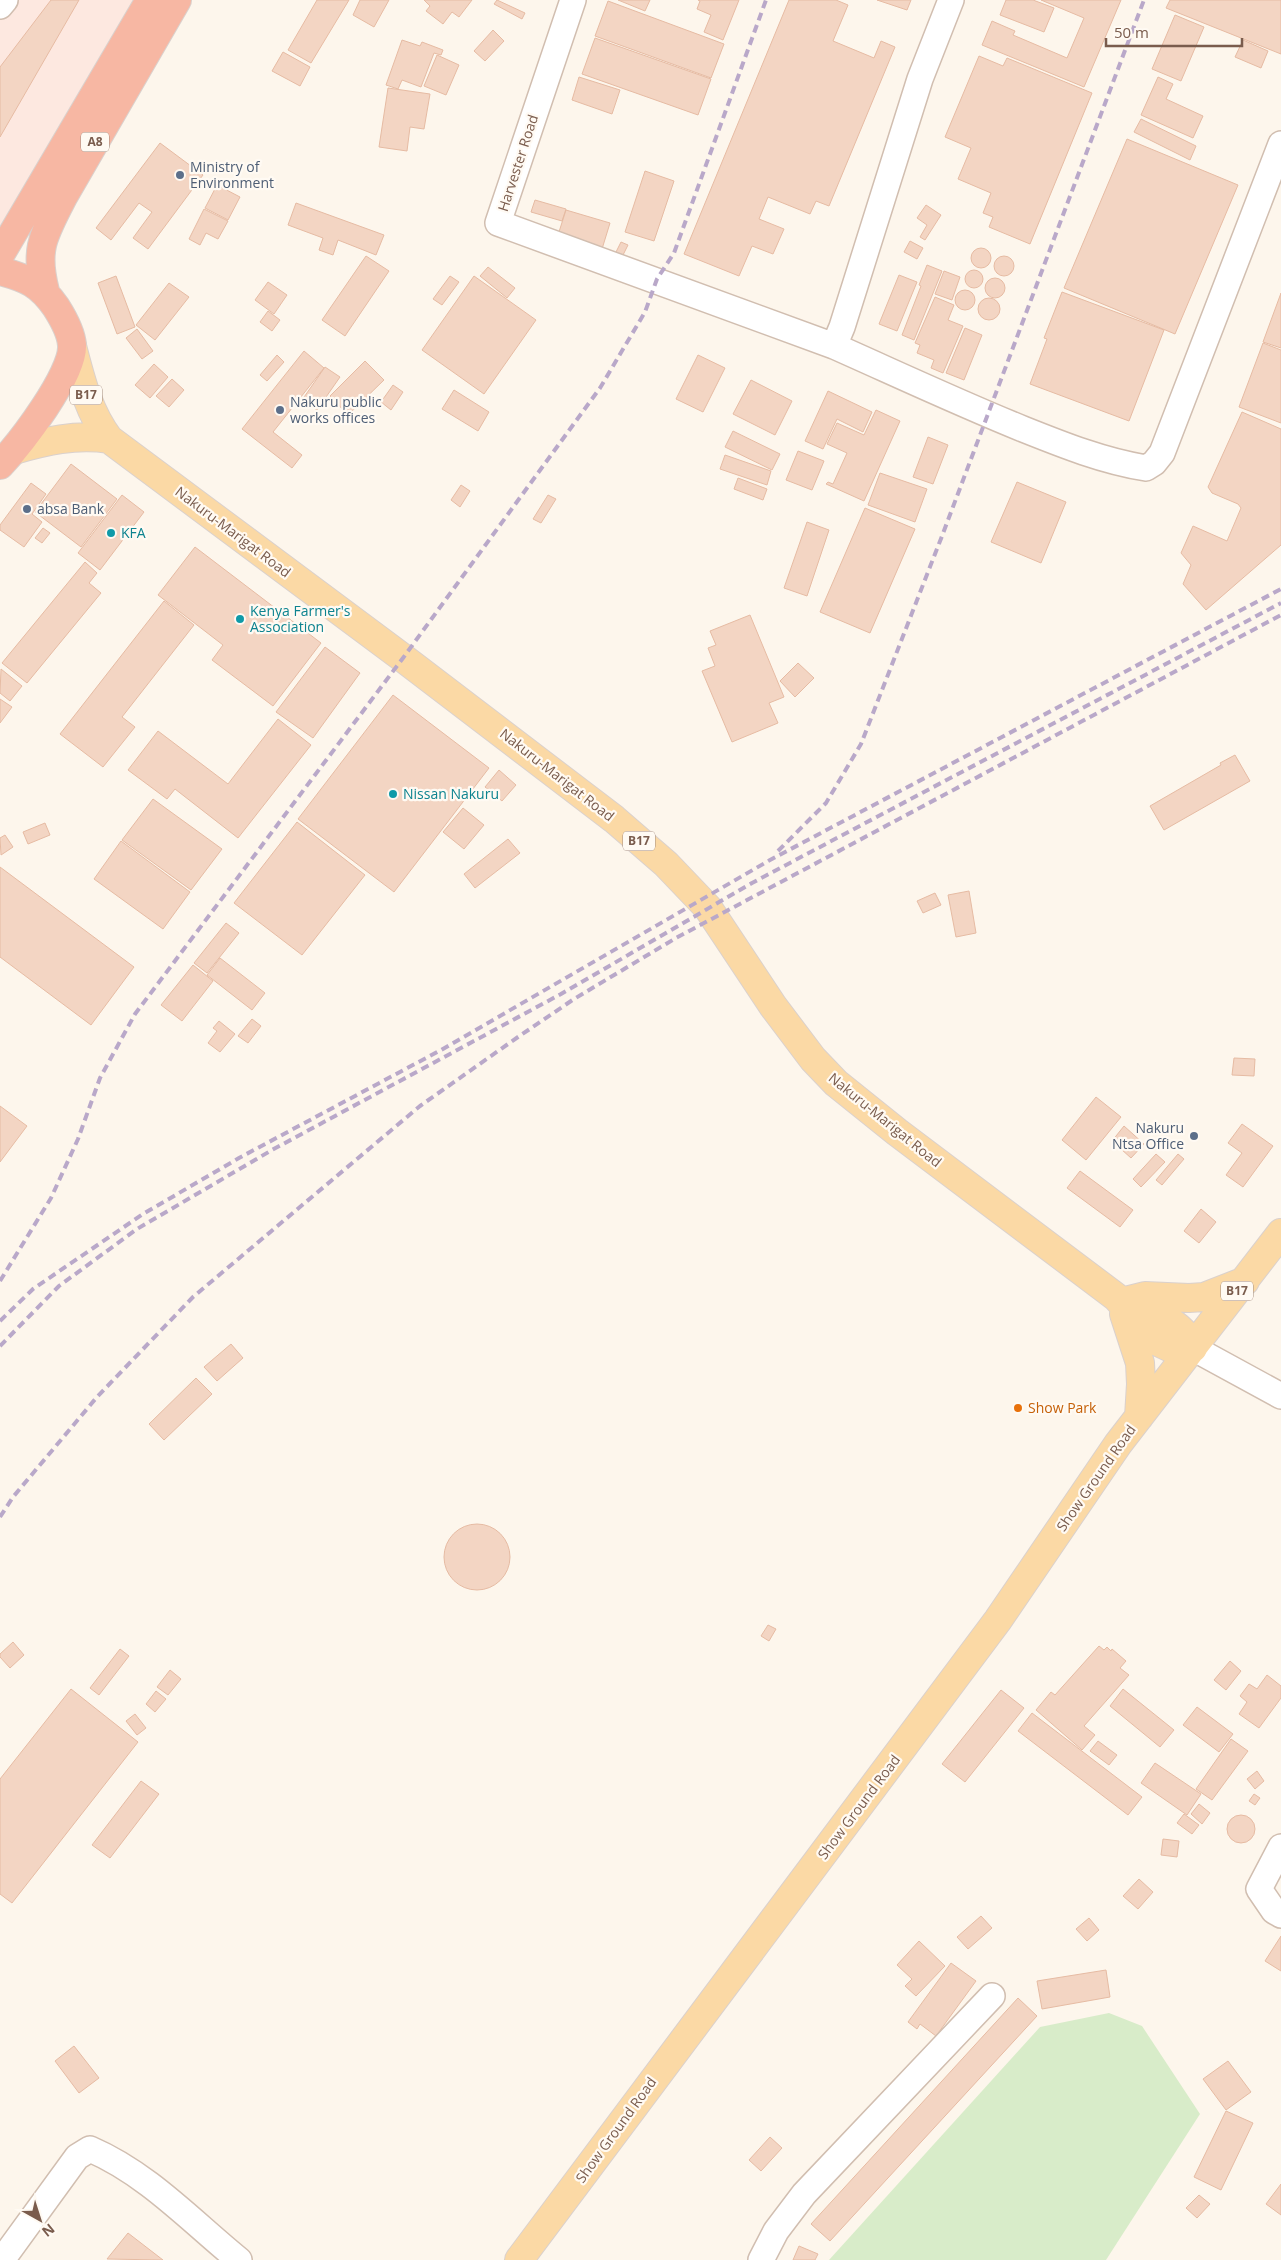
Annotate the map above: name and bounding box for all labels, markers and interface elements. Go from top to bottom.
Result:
scale bar [1106,15,1242,47]
text: 50 m [1114,22,1149,42]
street label: Harvester Road [493,112,542,214]
road number: A8 [81,132,109,152]
place label: Ministry of Environment [190,157,274,192]
marker: Ministry of Environment [174,169,186,181]
road number: B17 [70,386,102,404]
place label: Nakuru public works offices [290,392,382,427]
marker: Nakuru public works offices [274,404,286,416]
street label: Nakuru-Marigat Road [172,482,295,581]
place label: absa Bank [37,499,105,518]
marker: absa Bank [21,503,33,515]
place label: KFA [121,523,146,542]
marker: KFA [105,527,117,539]
place label: Kenya Farmer's Association [250,601,351,636]
marker: Kenya Farmer's Association [234,613,246,625]
street label: Nakuru-Marigat Road [496,724,618,825]
place label: Nissan Nakuru [403,784,499,803]
marker: Nissan Nakuru [387,788,399,800]
road number: B17 [623,831,655,850]
street label: Nakuru-Marigat Road [825,1068,946,1171]
place label: Nakuru Ntsa Office [1112,1118,1184,1153]
marker: Nakuru Ntsa Office [1188,1130,1200,1142]
road number: B17 [1221,1282,1253,1300]
place label: Show Park [1028,1398,1097,1417]
marker: Show Park [1012,1402,1024,1414]
street label: Show Ground Road [1052,1421,1140,1535]
street label: Show Ground Road [813,1751,904,1863]
street label: Show Ground Road [571,2073,660,2186]
north arrow [15,2195,65,2245]
text: N [38,2220,59,2241]

